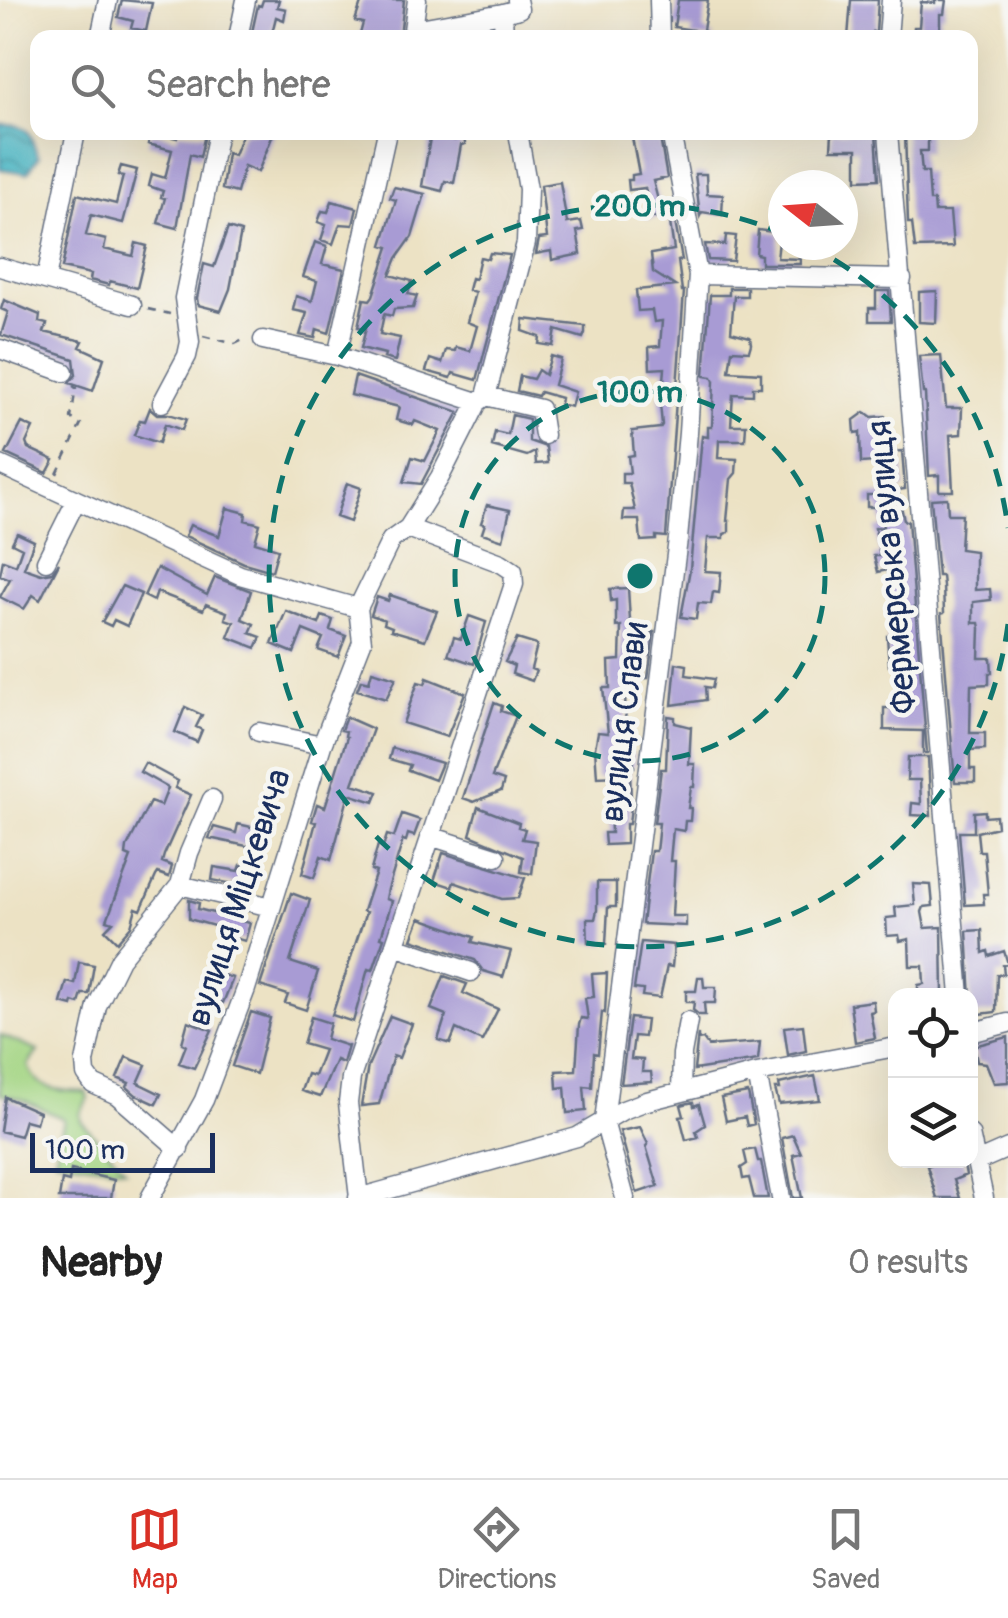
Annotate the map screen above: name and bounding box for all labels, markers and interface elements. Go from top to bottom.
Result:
search box [30,30,978,140]
icon: search [65,58,120,113]
text: Search here [145,61,331,109]
north arrow [768,170,858,260]
text: 200 m [595,188,685,225]
text: 100 m [597,374,683,411]
street label: Фермерська вулиця [857,418,927,715]
centre of rings [622,558,658,594]
street label: вулиця Слави [590,620,658,825]
street label: вулиця Міцкевича [177,763,301,1031]
map controls [888,988,978,1168]
button: locate [888,988,978,1078]
button: layers [888,1078,978,1168]
scale bar [30,1128,215,1172]
text: 100 m [45,1133,125,1168]
text: Nearby [40,1237,162,1289]
text: 0 results [848,1243,968,1283]
tab: Map [127,1502,182,1597]
tab: Directions [437,1502,556,1597]
tab: Saved [811,1502,881,1597]

